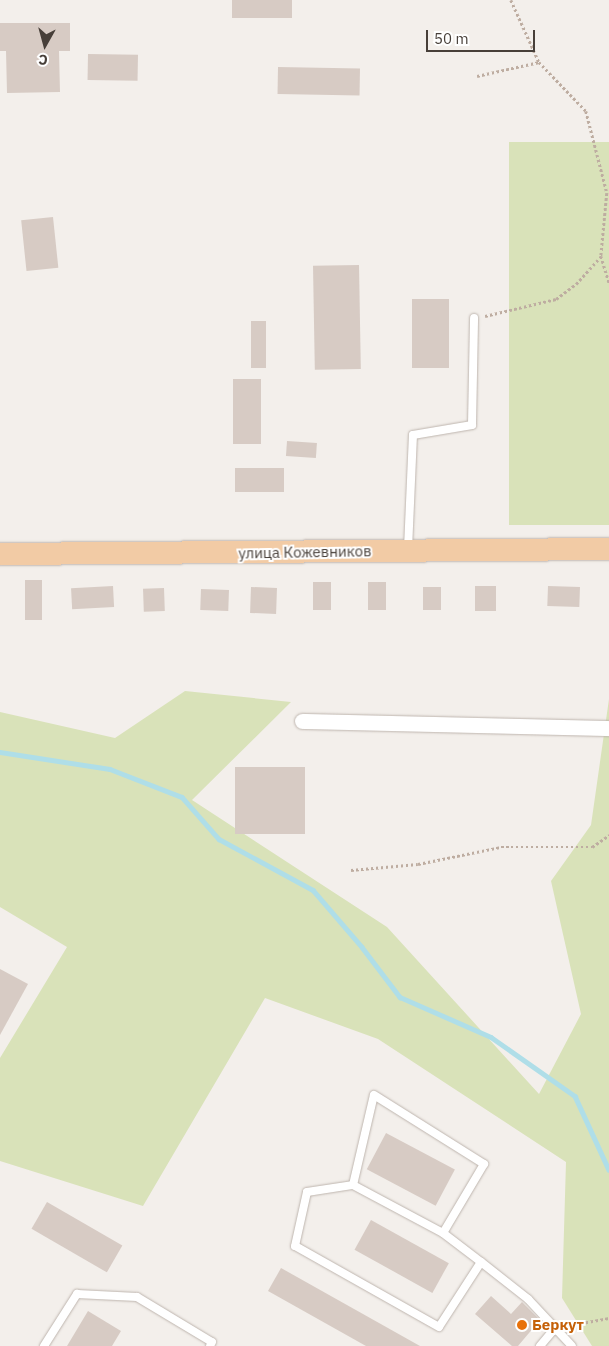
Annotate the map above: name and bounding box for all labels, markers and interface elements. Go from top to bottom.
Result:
north arrow [20,20,70,70]
scale bar [429,20,538,52]
text: 50 m [434,29,469,48]
text: С [38,50,49,69]
street label: улица Кожевников [238,542,372,562]
place label: Беркут [532,1316,584,1334]
marker: Беркут [516,1319,528,1331]

